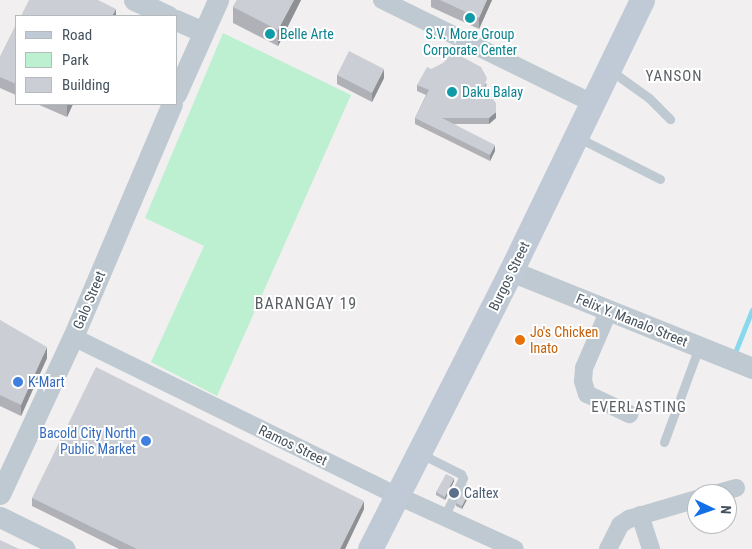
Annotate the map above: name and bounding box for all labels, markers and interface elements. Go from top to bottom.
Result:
marker: S.V. More Group Corporate Center [464,12,476,24]
legend [15,15,178,105]
text: Road [62,26,92,44]
place label: Belle Arte [280,26,334,42]
place label: S.V. More Group Corporate Center [423,26,517,58]
marker: Belle Arte [264,28,276,40]
text: Park [62,51,89,69]
district label: YANSON [645,68,703,86]
text: Building [62,76,110,94]
place label: Daku Balay [462,84,523,100]
marker: Daku Balay [446,86,458,98]
street label: Burgos Street [485,239,533,313]
street label: Galo Street [69,269,109,331]
street label: Felix Y. Manalo Street [574,290,690,350]
district label: BARANGAY 19 [253,294,359,314]
place label: Jo's Chicken Inato [530,324,598,357]
marker: Jo's Chicken Inato [514,334,526,346]
place label: K-Mart [28,374,65,390]
marker: K-Mart [12,376,24,388]
district label: EVERLASTING [590,399,688,417]
street label: Ramos Street [256,421,330,469]
place label: Bacold City North Public Market [39,425,136,458]
marker: Bacold City North Public Market [140,435,152,447]
north arrow [687,484,737,534]
place label: Caltex [464,485,499,501]
marker: Caltex [448,487,460,499]
text: N [718,505,734,514]

